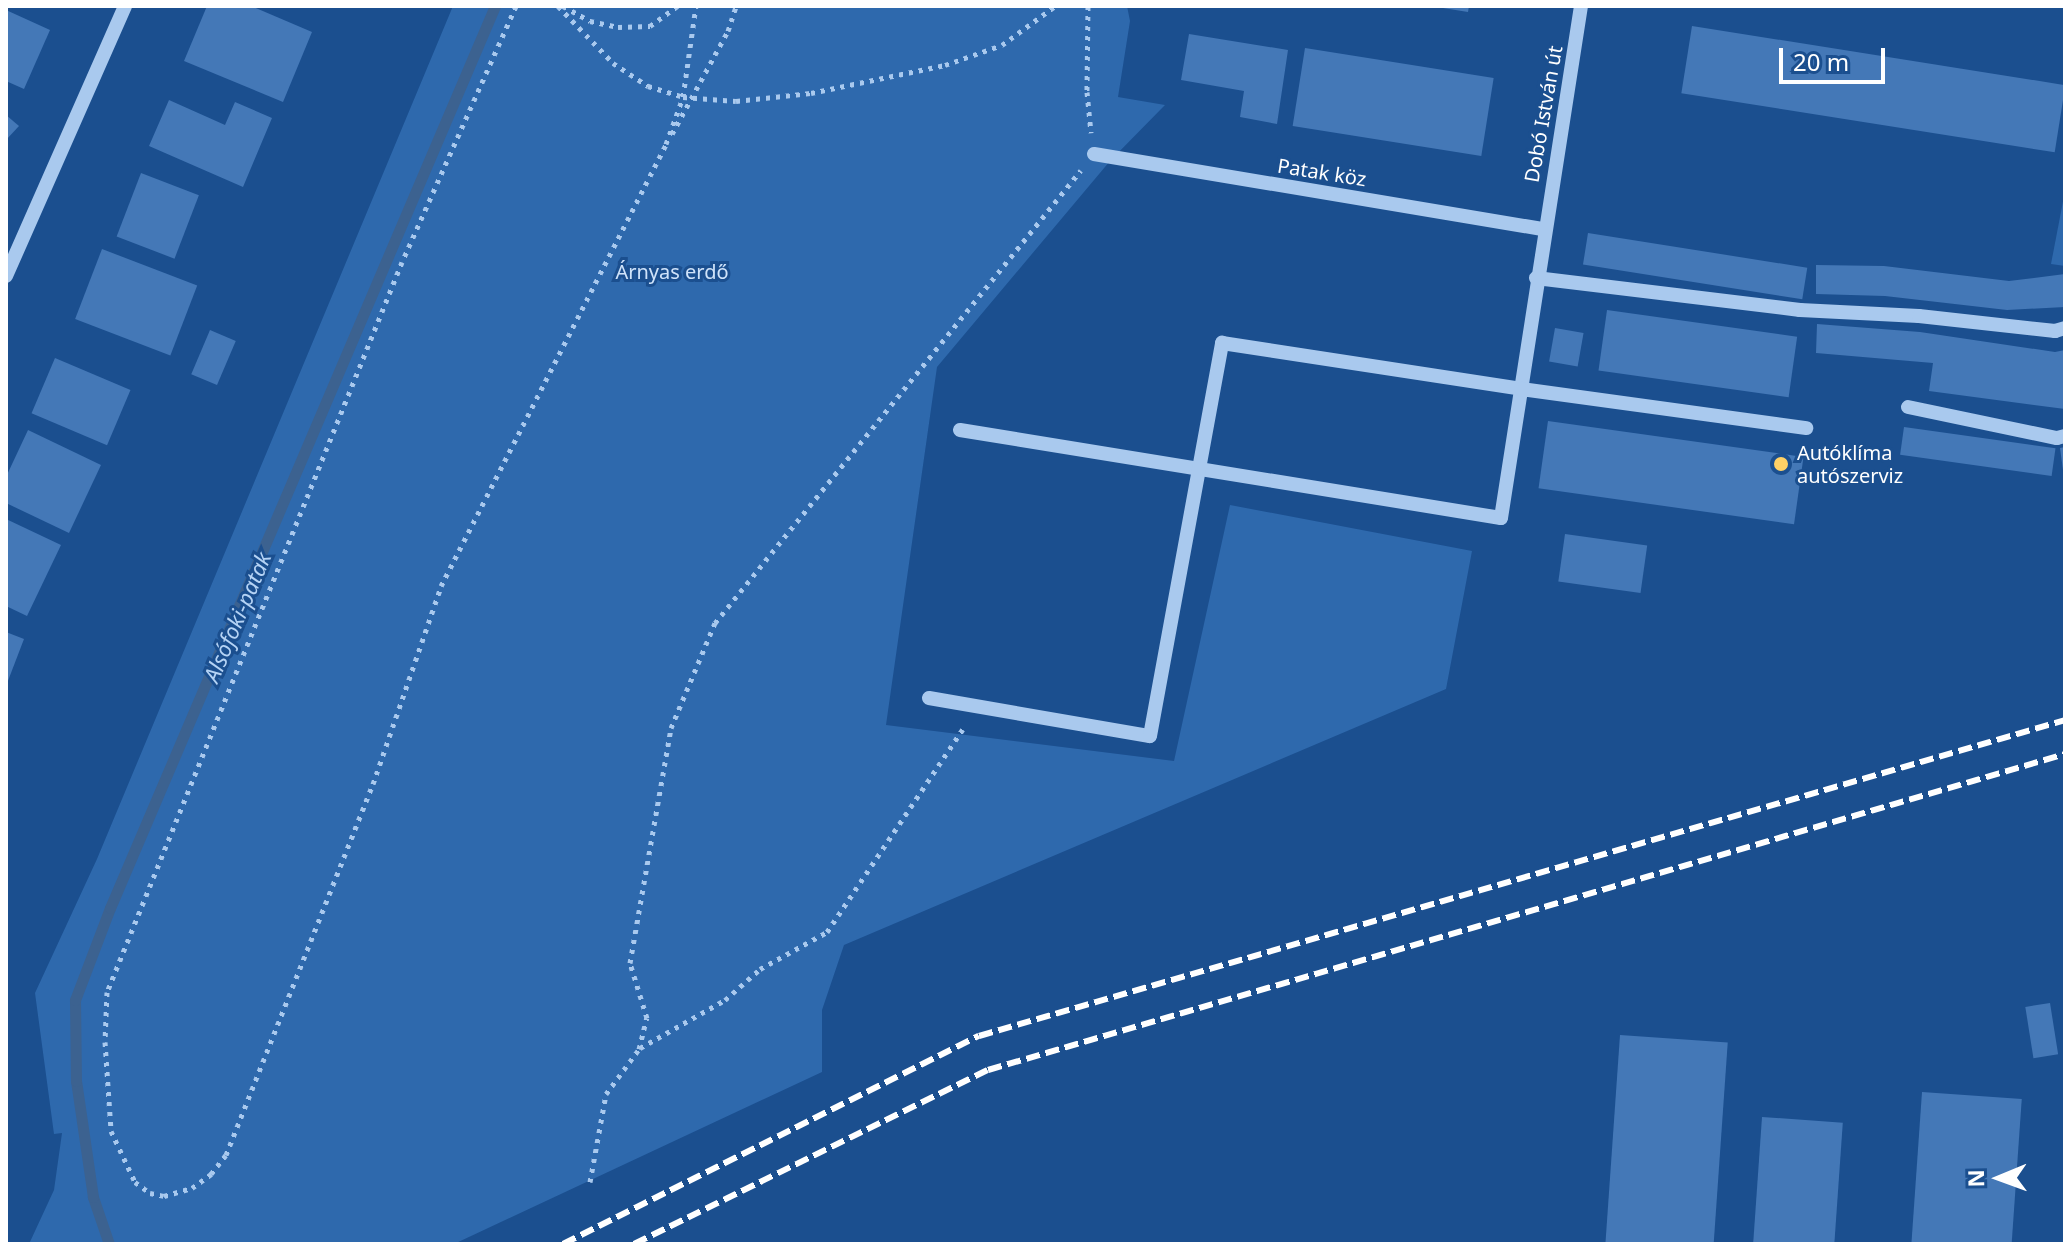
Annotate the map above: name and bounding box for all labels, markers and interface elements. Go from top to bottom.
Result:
scale bar [1783,32,1889,82]
street label: Dobó István út [1519,44,1567,184]
text: 20 m [1793,45,1849,78]
street label: Patak köz [1276,153,1368,191]
park label: Árnyas erdő [615,259,729,283]
place label: Autóklíma autószerviz [1797,440,1903,487]
marker: Autóklíma autószerviz [1772,455,1790,473]
water label: Alsófoki-patak [198,548,276,686]
north arrow [1959,1138,2039,1218]
text: N [1960,1169,1990,1188]

